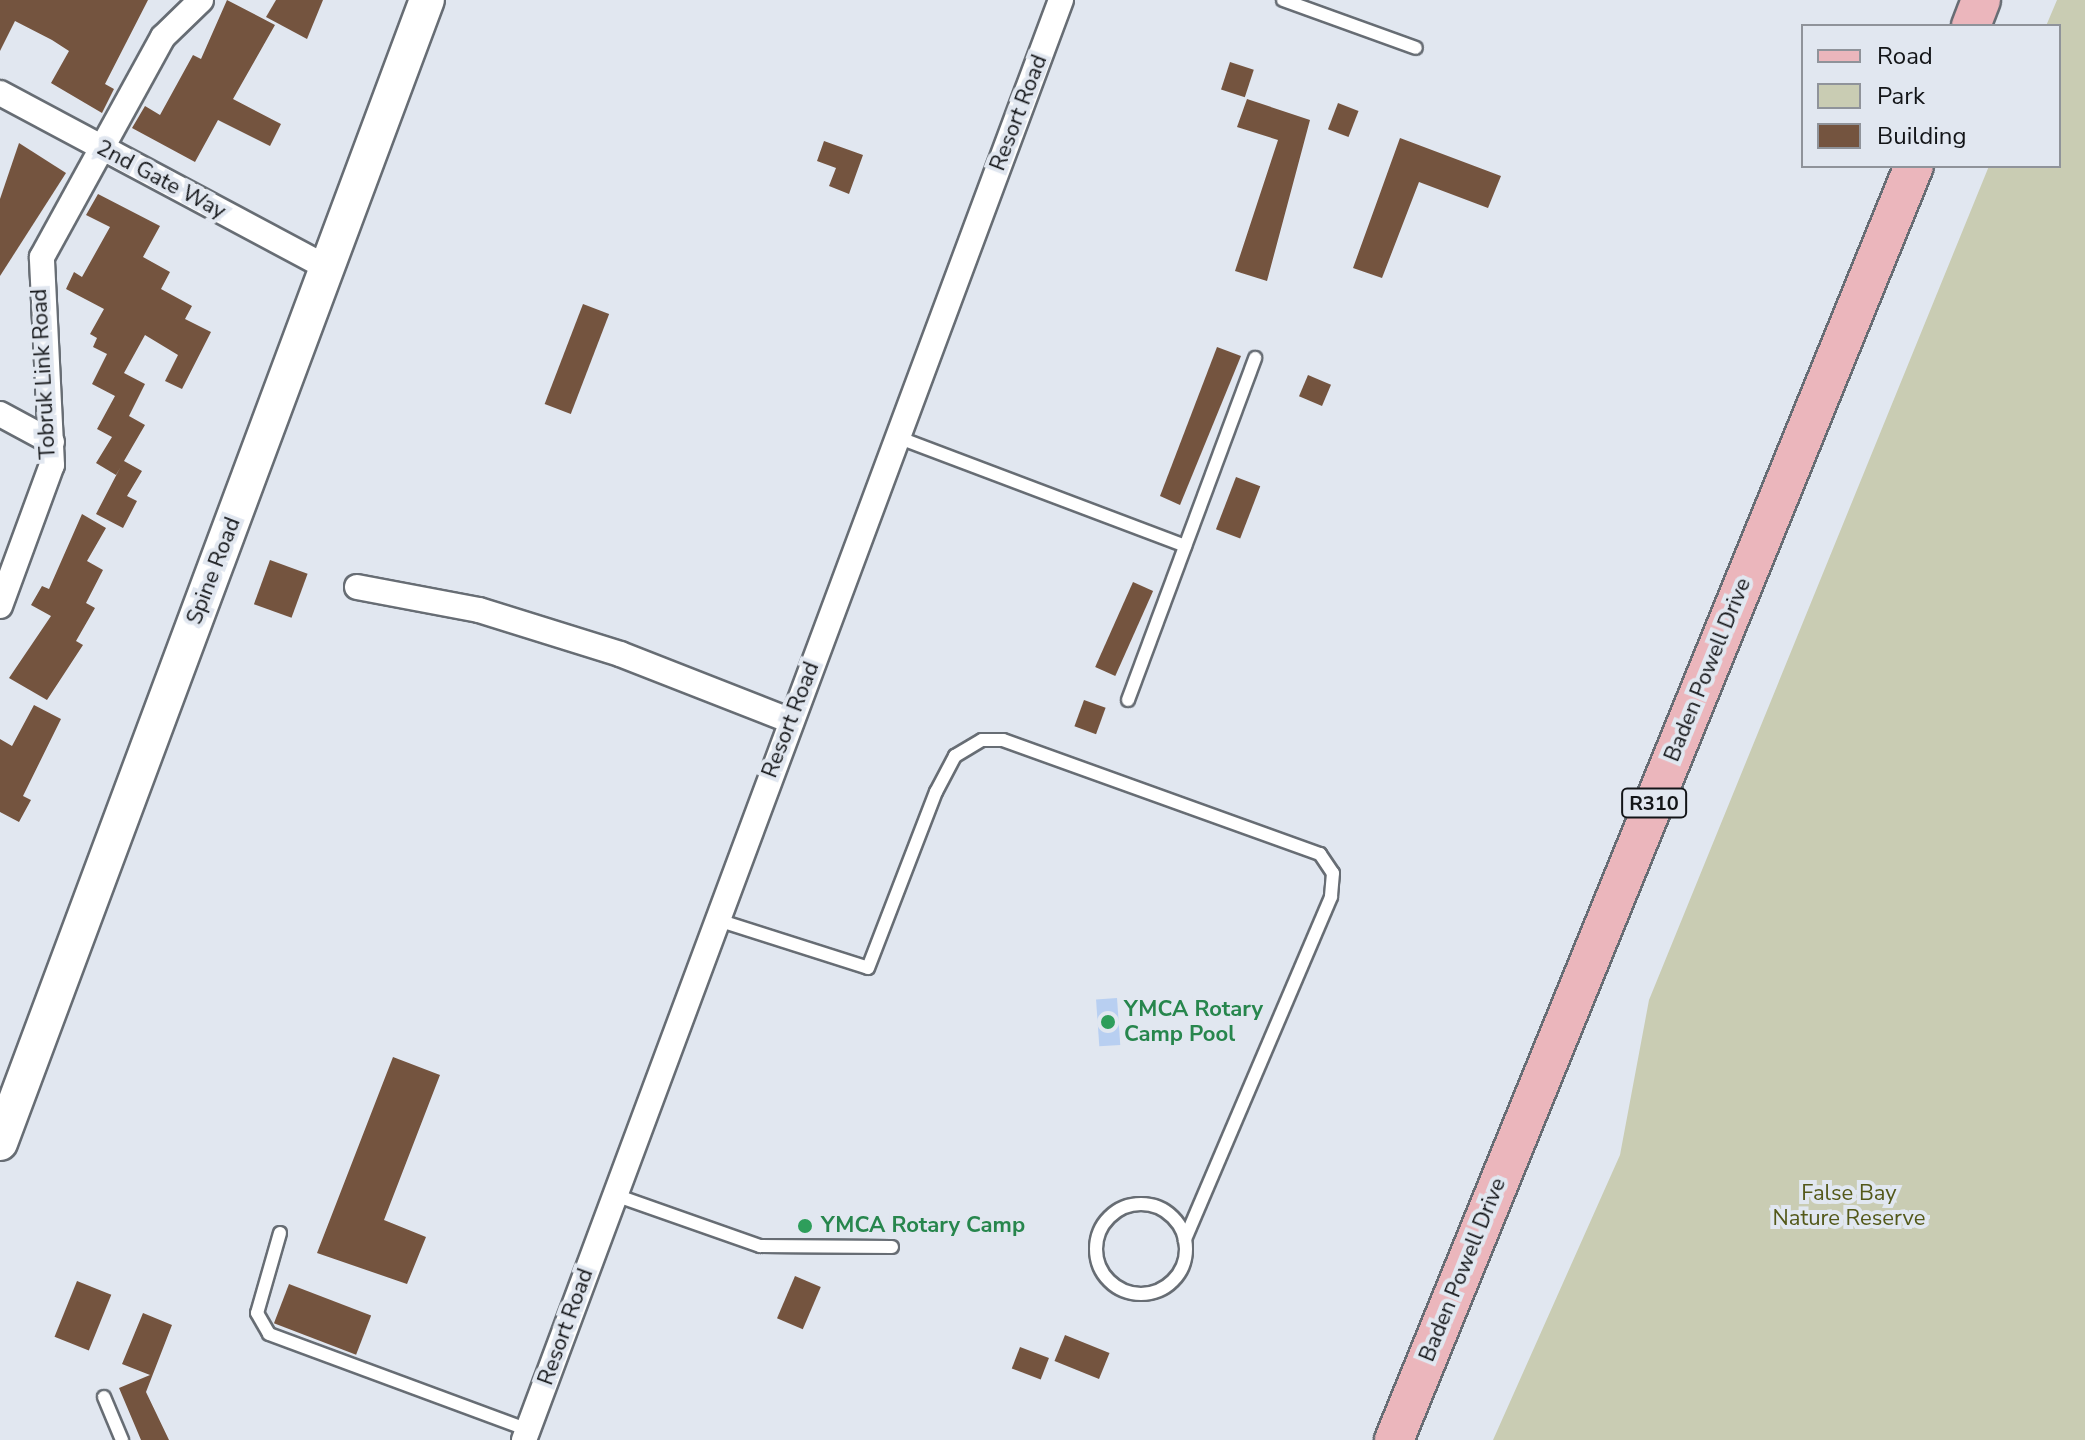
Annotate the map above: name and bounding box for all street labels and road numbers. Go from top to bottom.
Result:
street label: Resort Road [985,51,1053,175]
street label: 2nd Gate Way [92,135,230,225]
street label: Tobruk Link Road [26,288,62,460]
street label: Spine Road [182,514,246,628]
street label: Baden Powell Drive [1659,574,1757,766]
street label: Resort Road [757,658,825,782]
road number: R310 [1620,787,1688,819]
street label: Baden Powell Drive [1414,1174,1512,1366]
street label: Resort Road [533,1265,599,1389]

